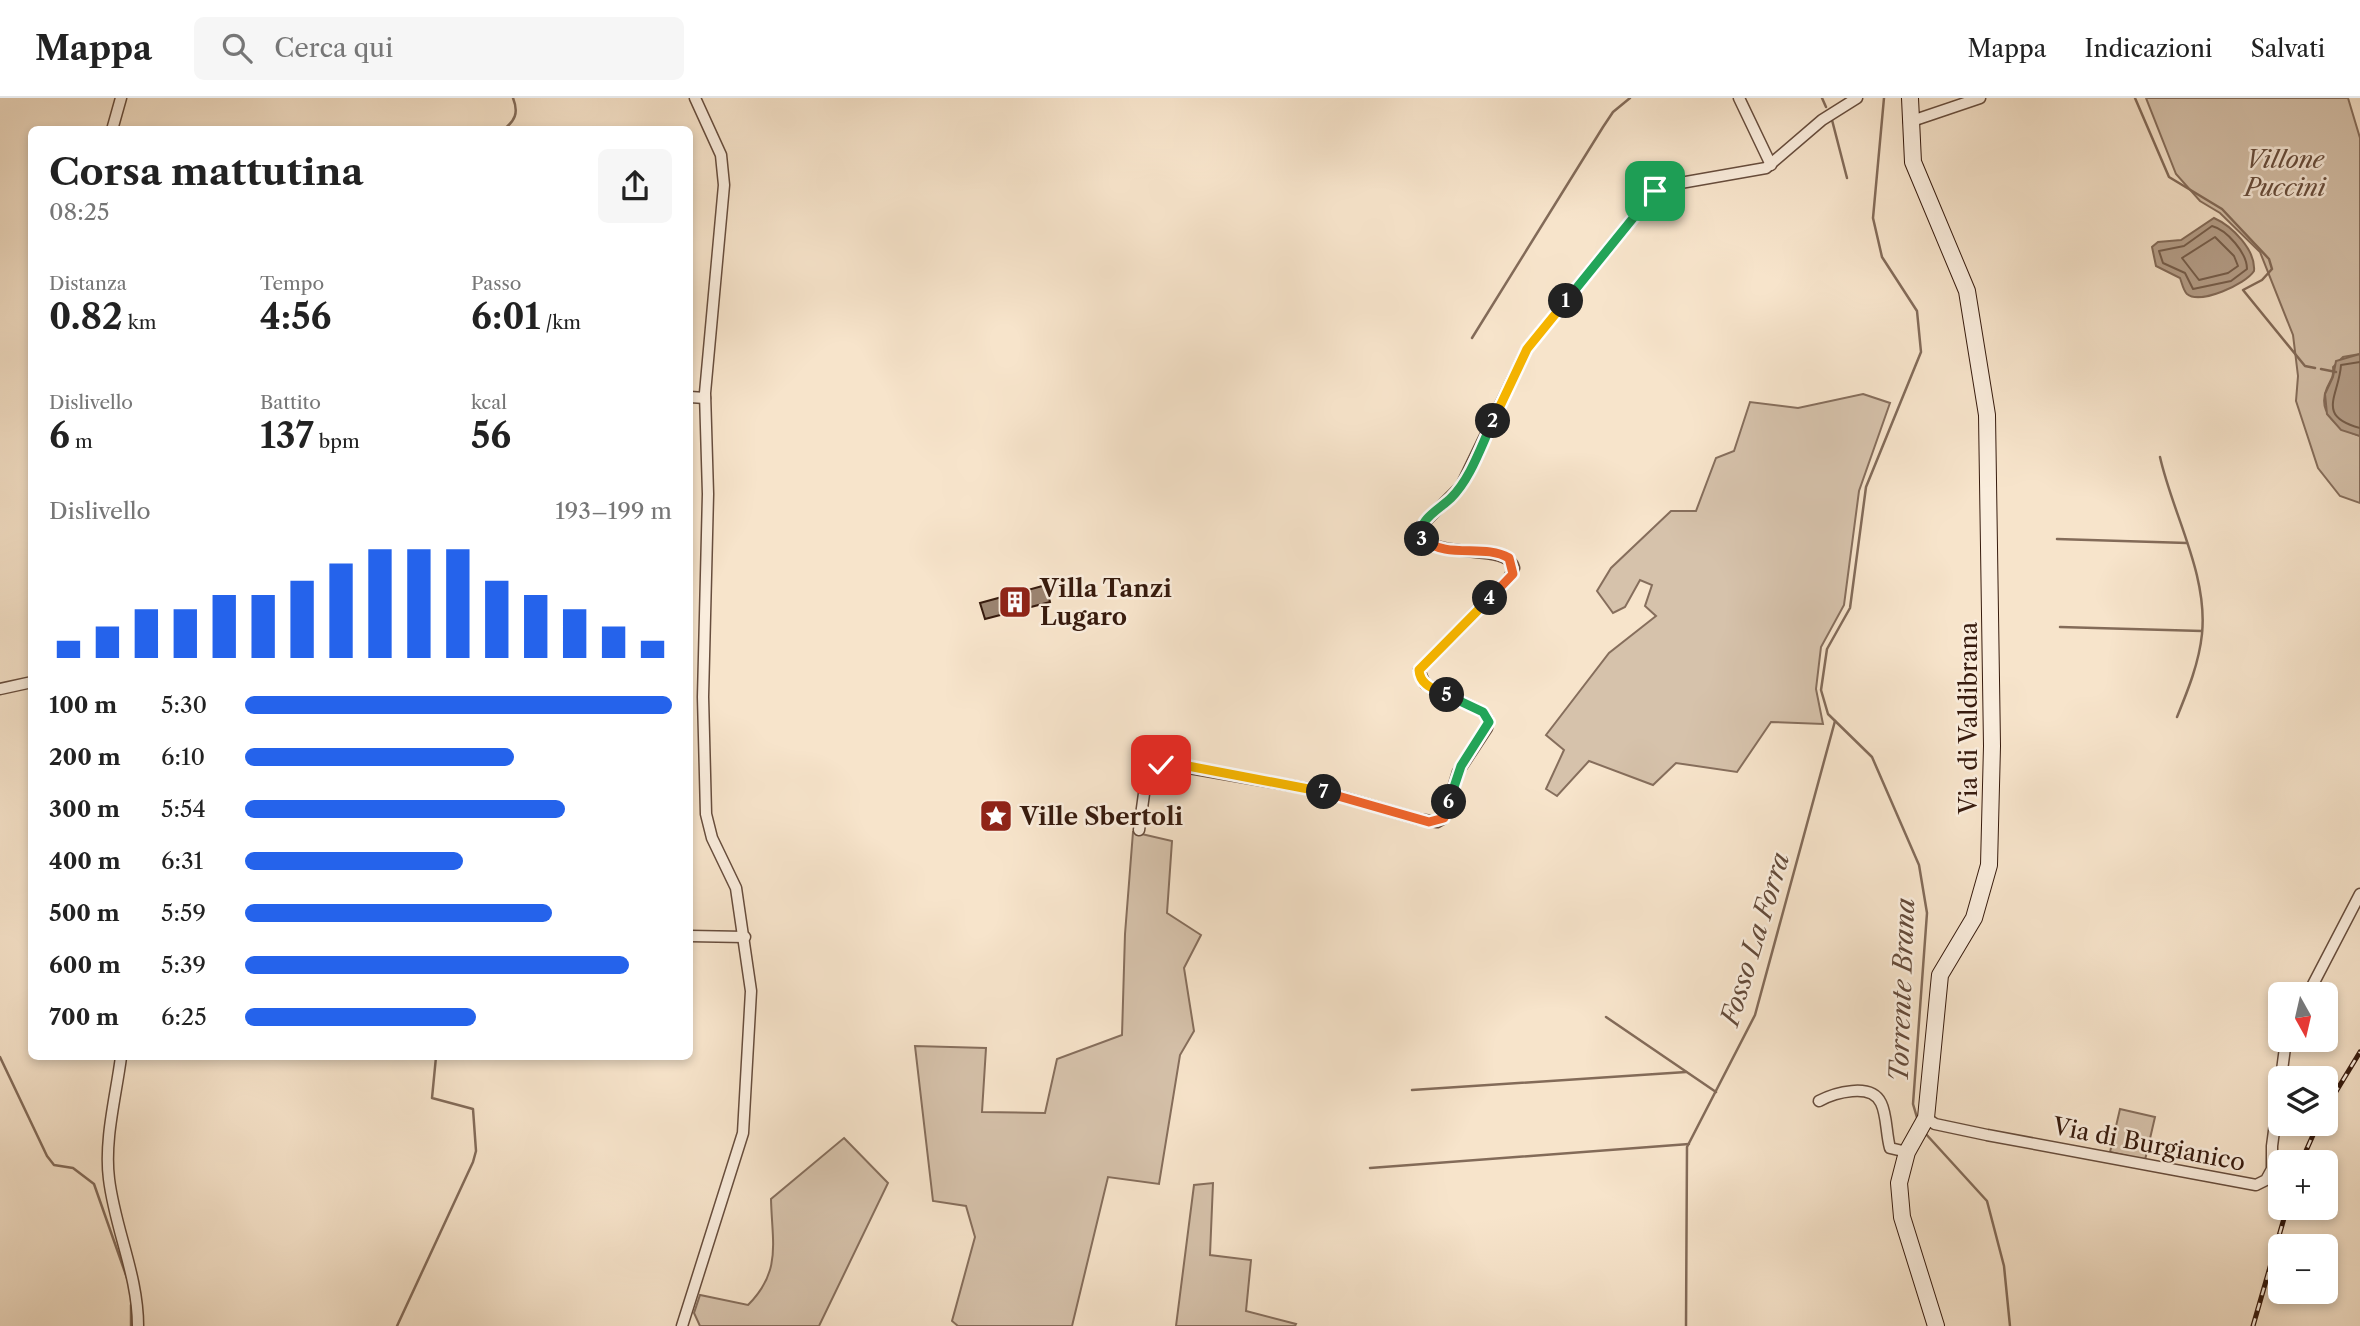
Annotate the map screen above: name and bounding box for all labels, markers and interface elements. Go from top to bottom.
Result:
search box [194,17,684,80]
text: Mappa [35,28,152,69]
icon: search [218,29,256,67]
text: Cerca qui [274,32,393,64]
text: Mappa [1967,34,2046,63]
text: Indicazioni [2084,34,2212,63]
text: Salvati [2250,34,2325,63]
park label: Villone Puccini [2242,145,2327,202]
text: Corsa mattutina [49,148,364,195]
button: share [598,149,672,223]
pin [1625,161,1685,221]
icon: arrive [1636,172,1674,210]
text: 08:25 [49,198,109,226]
text: Distanza [49,272,127,295]
text: Tempo [260,272,324,295]
text: Passo [471,272,522,295]
pin: 1 [1548,284,1584,318]
text: 1 [1561,289,1570,312]
text: 0.82 [49,295,123,338]
text: 4:56 [260,295,331,338]
text: 6:01 [471,295,540,338]
text: km [123,311,157,334]
text: /km [540,311,581,334]
text: Dislivello [49,391,133,414]
text: Battito [260,391,321,414]
text: kcal [471,391,507,414]
pin: 2 [1476,404,1510,438]
text: 2 [1487,409,1498,432]
text: 6 [49,414,70,457]
text: 137 [260,414,314,457]
text: 56 [471,414,511,457]
text: m [70,430,93,453]
text: bpm [314,430,360,453]
text: Dislivello [49,497,151,525]
text: 193–199 m [555,497,672,525]
pin: 3 [1404,522,1440,556]
text: 3 [1416,527,1427,550]
place label: Villa Tanzi Lugaro [1039,574,1172,631]
pin: 4 [1472,580,1508,616]
building icon: Villa Tanzi Lugaro [996,583,1034,621]
text: 4 [1484,586,1495,609]
street label: Via di Valdibrana [1954,621,1983,815]
pin: 5 [1430,678,1464,712]
text: 5 [1441,683,1452,706]
text: 100 m [49,691,117,719]
text: 5:30 [161,691,207,719]
pin [1131,735,1191,795]
text: 200 m [49,743,121,771]
text: 6:10 [161,743,205,771]
icon: check [1142,746,1180,784]
pin: 7 [1306,774,1342,810]
text: 7 [1319,780,1328,803]
pin: 6 [1432,784,1466,820]
text: 6 [1443,790,1454,813]
text: 300 m [49,795,120,823]
text: 5:54 [161,795,206,823]
place icon: Ville Sbertoli [977,797,1015,835]
place label: Ville Sbertoli [1019,802,1184,831]
text: 400 m [49,847,121,875]
text: 6:31 [161,847,203,875]
water label: Fosso La Forra [1713,848,1797,1031]
water label: Torrente Brana [1883,897,1921,1083]
text: 500 m [49,899,120,927]
text: 5:59 [161,899,206,927]
text: 600 m [49,951,121,979]
text: 5:39 [161,951,206,979]
north arrow [2268,982,2338,1052]
map controls [2268,982,2338,1304]
text: 700 m [49,1003,119,1031]
text: 6:25 [161,1003,207,1031]
button: layers [2268,1066,2338,1136]
street label: Via di Burgianico [2049,1111,2248,1177]
button: + [2268,1150,2338,1220]
button: − [2268,1234,2338,1304]

